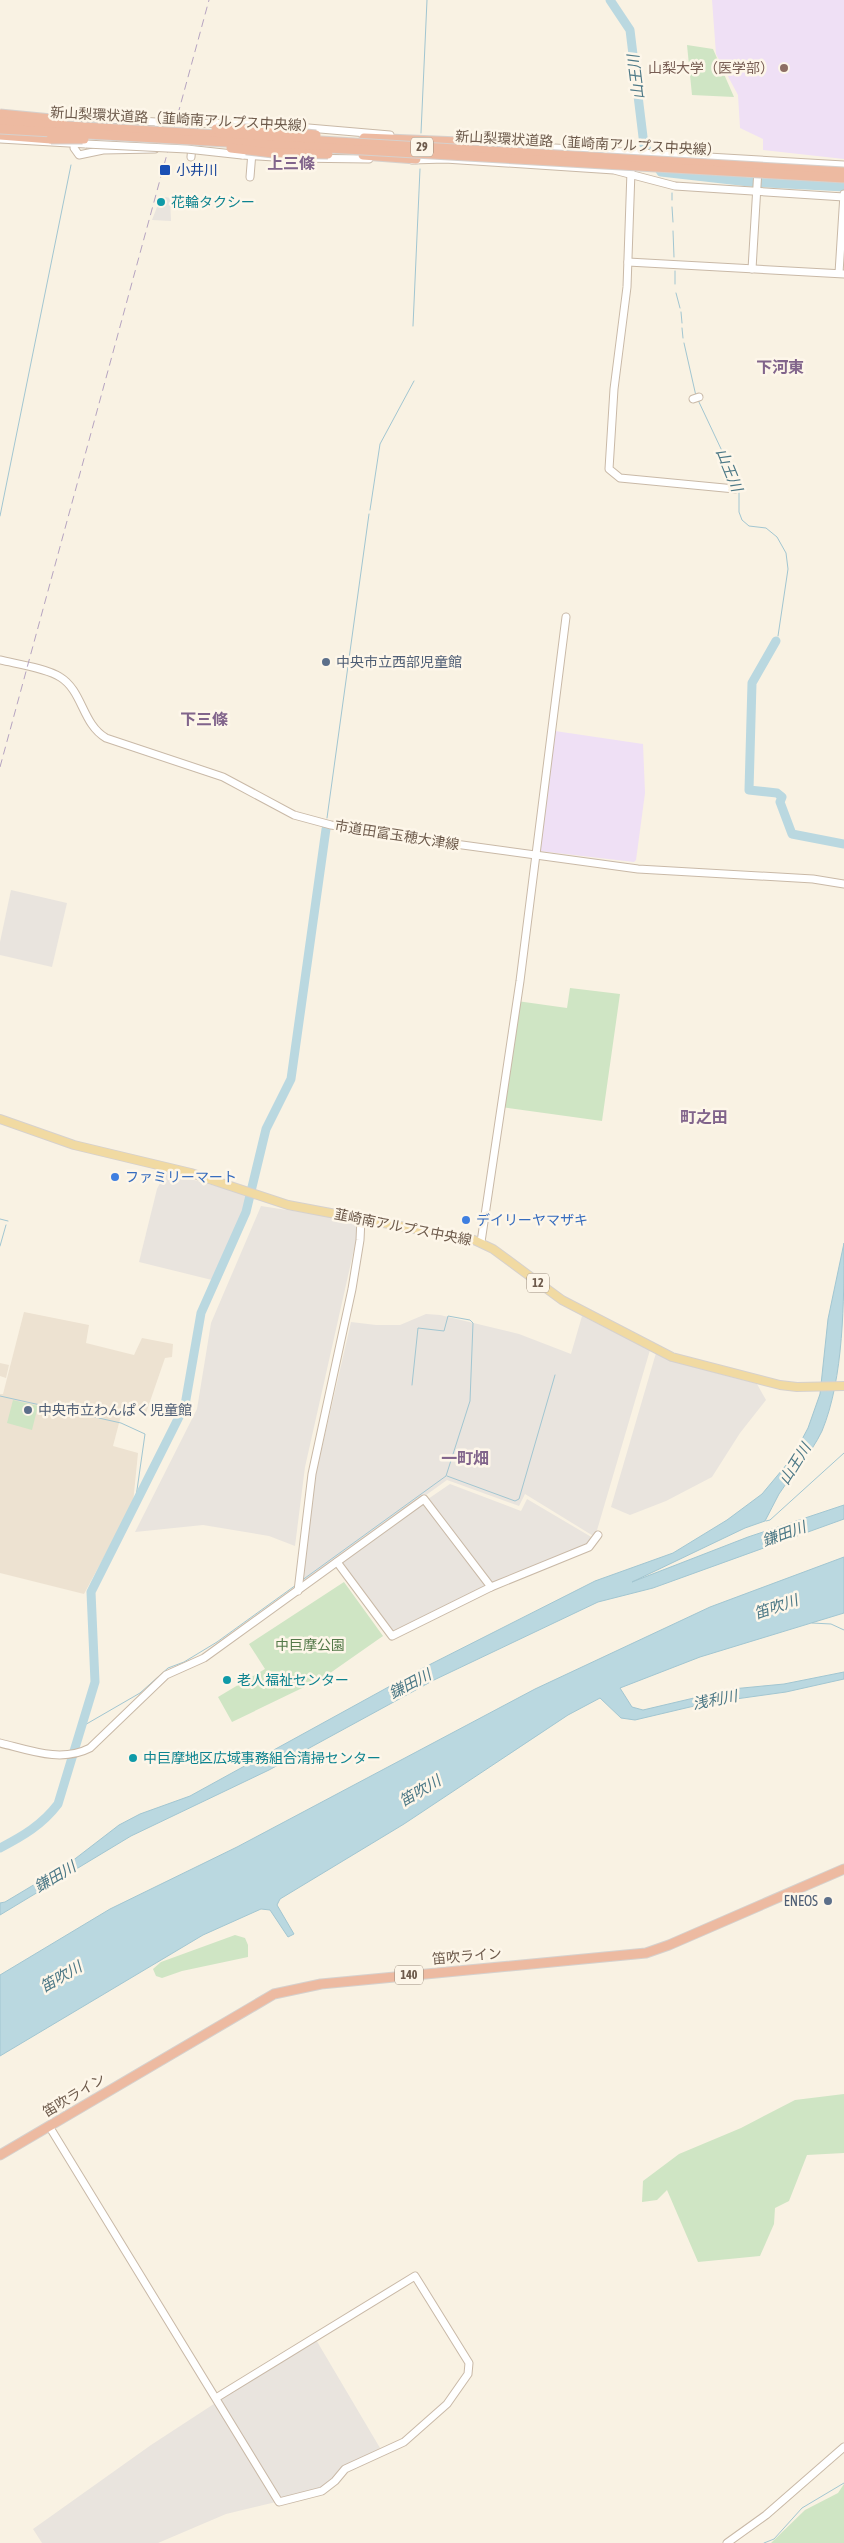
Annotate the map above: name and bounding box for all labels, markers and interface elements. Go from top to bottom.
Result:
water label: 山王川 [624,52,647,100]
place label: 山梨大学（医学部） [648,60,774,76]
marker: 山梨大学（医学部） [778,62,790,74]
street label: 新山梨環状道路（韮崎南アルプス中央線） [50,104,316,134]
street label: 新山梨環状道路（韮崎南アルプス中央線） [455,128,721,158]
road number: 29 [411,138,433,156]
district label: 上三條 [267,154,315,172]
place label: 小井川 [176,162,218,178]
marker: 小井川 [158,163,172,177]
place label: 花輪タクシー [171,194,255,210]
marker: 花輪タクシー [155,196,167,208]
district label: 下河東 [756,358,804,376]
water label: 山王川 [713,446,747,496]
place label: 中央市立西部児童館 [336,654,462,670]
marker: 中央市立西部児童館 [320,656,332,668]
district label: 下三條 [180,710,228,728]
street label: 市道田富玉穂大津線 [334,817,460,853]
district label: 町之田 [680,1108,728,1126]
place label: ファミリーマート [125,1169,237,1185]
marker: ファミリーマート [109,1171,121,1183]
street label: 韮崎南アルプス中央線 [333,1206,473,1248]
place label: デイリーヤマザキ [476,1212,588,1228]
marker: デイリーヤマザキ [460,1214,472,1226]
road number: 12 [527,1274,549,1292]
place label: 中央市立わんぱく児童館 [38,1402,192,1418]
marker: 中央市立わんぱく児童館 [22,1404,34,1416]
water label: 山王川 [775,1438,815,1487]
district label: 一町畑 [441,1449,489,1467]
water label: 鎌田川 [760,1517,810,1549]
water label: 笛吹川 [752,1591,802,1622]
park label: 中巨摩公園 [275,1637,345,1653]
water label: 鎌田川 [386,1665,435,1702]
place label: 老人福祉センター [237,1672,349,1688]
marker: 老人福祉センター [221,1674,233,1686]
water label: 浅利川 [691,1686,741,1712]
place label: 中巨摩地区広域事務組合清掃センター [143,1750,381,1766]
marker: 中巨摩地区広域事務組合清掃センター [127,1752,139,1764]
water label: 笛吹川 [396,1771,445,1809]
water label: 鎌田川 [31,1857,80,1895]
place label: ENEOS [784,1893,818,1909]
marker: ENEOS [822,1895,834,1907]
street label: 笛吹ライン [431,1945,503,1967]
water label: 笛吹川 [37,1957,86,1995]
road number: 140 [395,1966,423,1984]
street label: 笛吹ライン [40,2070,108,2120]

